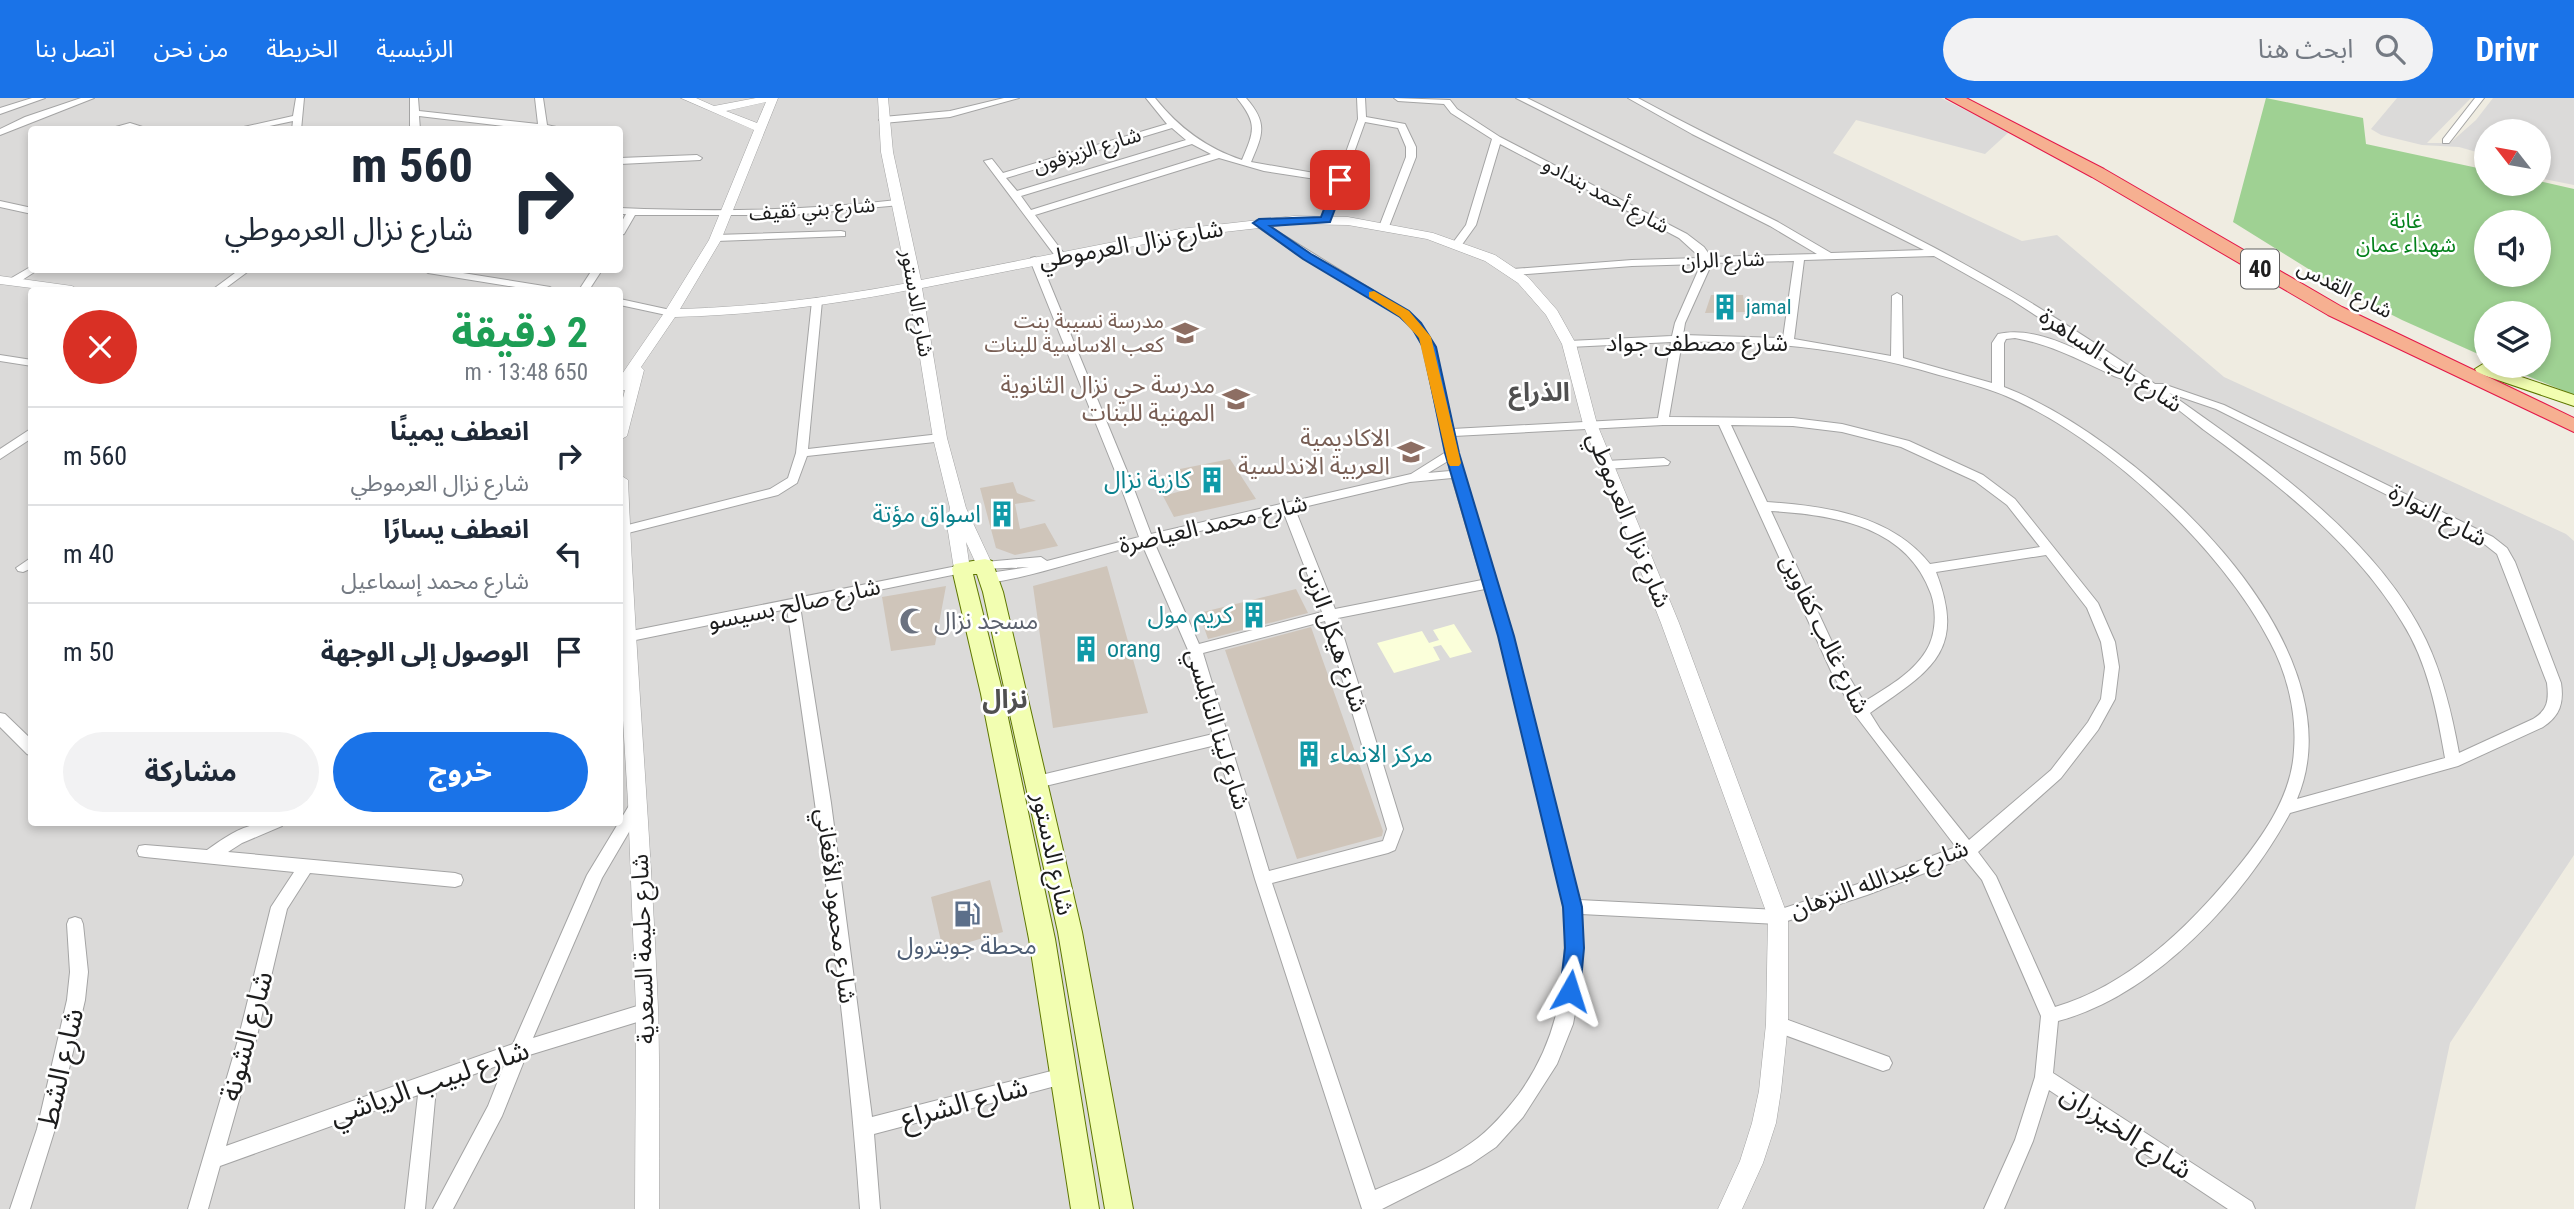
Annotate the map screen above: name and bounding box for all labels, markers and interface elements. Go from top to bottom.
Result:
search box [1943,18,2433,81]
icon: search [2371,30,2409,68]
text: Drivr [2475,30,2539,69]
text: ابحث هنا [2258,34,2353,64]
text: اتصل بنا [35,35,115,63]
text: من نحن [153,35,228,63]
text: الخريطة [266,35,338,63]
text: الرئيسية [376,35,453,63]
north arrow [2474,119,2552,196]
map controls [2474,119,2551,378]
street label: شارع الزيزفون [1030,122,1145,181]
text: 560 m [351,137,473,194]
pin [1310,150,1370,210]
street label: شارع أحمد بندادو [1537,151,1674,241]
icon: right [497,154,588,245]
icon: arrive [1321,161,1359,199]
street label: شارع بني ثقيف [748,193,876,229]
park label: غابة شهداء عمان [2356,209,2456,257]
text: شارع نزال العرموطي [224,210,473,248]
button: sound [2474,210,2551,287]
street label: شارع نزال العرموطي [1037,214,1226,278]
street label: شارع الدستور [893,246,938,359]
street label: شارع الران [1681,247,1765,276]
road number: 40 [2241,250,2279,288]
street label: شارع القدس [2292,255,2396,326]
building icon: jamal [1710,292,1740,322]
place label: jamal [1745,295,1791,319]
button: layers [2474,301,2551,378]
street label: شارع باب الساهرة [2032,302,2188,421]
text: 2 دقيقة [451,308,588,357]
place label: مدرسة نسيبة بنت كعب الاساسية للبنات [984,309,1164,357]
button: close [63,310,137,384]
school or university icon: مدرسة نسيبة بنت كعب الاساسية للبنات [1170,318,1200,348]
street label: شارع مصطفى جواد [1606,329,1788,360]
text: 650 m · 13:48 [464,359,588,386]
place label: مدرسة حي نزال الثانوية المهنية للبنات [1000,371,1215,427]
district label: الذراع [1508,377,1570,411]
school or university icon: مدرسة حي نزال الثانوية المهنية للبنات [1221,384,1251,414]
text: انعطف يمينًا [390,416,529,446]
place label: الاكاديمية العربية الاندلسية [1238,424,1390,480]
street label: شارع نزال العرموطي [1577,428,1677,613]
icon: right [550,437,588,475]
school or university icon: الاكاديمية العربية الاندلسية [1396,437,1426,467]
text: 560 m [63,441,127,471]
building icon: كازية نزال [1197,465,1227,495]
place label: كازية نزال [1104,466,1192,494]
text: شارع نزال العرموطي [350,470,529,497]
street label: شارع النوارة [2383,478,2492,555]
street label: شارع محمد العياصرة [1116,489,1311,562]
building icon: اسواق مؤتة [987,499,1017,529]
place label: اسواق مؤتة [873,500,981,528]
text: انعطف يسارًا [383,514,529,544]
icon: left [550,535,588,573]
text: 40 m [63,539,114,569]
street label: شارع غالب كفاوين [1772,550,1876,719]
street label: شارع هيكل الزبن [1294,560,1373,717]
text: شارع محمد إسماعيل [341,568,529,595]
street label: شارع صالح بسيسو [705,572,884,639]
building icon: كريم مول [1239,600,1269,630]
place label: كريم مول [1148,601,1234,632]
mosque icon: مسجد نزال [898,606,928,636]
place label: مسجد نزال [934,607,1038,635]
icon: arrive [550,633,588,671]
building icon: orang [1071,634,1101,664]
place label: orang [1107,635,1161,663]
text: 50 m [63,637,114,667]
text: الوصول إلى الوجهة [321,637,529,667]
street label: شارع لينا النابلسي [1176,645,1256,814]
district label: نزال [982,684,1028,714]
button: مشاركة [63,732,319,812]
button: خروج [333,732,588,812]
building icon: مركز الانماء [1294,739,1324,769]
place label: مركز الانماء [1330,740,1433,768]
street label: شارع الدستور [1023,789,1080,919]
street label: شارع محمود الأفغاني [806,807,862,1006]
street label: شارع عبدالله النزهان [1786,834,1973,927]
street label: شارع حليمة السعدية [626,853,663,1044]
fuel station icon: محطة جوبترول [952,899,982,929]
place label: محطة جوبترول [897,932,1037,960]
position arrow [1533,954,1607,1028]
street label: شارع الشونة [213,968,284,1106]
street label: شارع الشط [31,1005,94,1132]
street label: شارع لبيب الرياشي [325,1033,535,1136]
street label: شارع الشراع [897,1070,1032,1139]
street label: شارع الخيزران [2053,1077,2199,1189]

